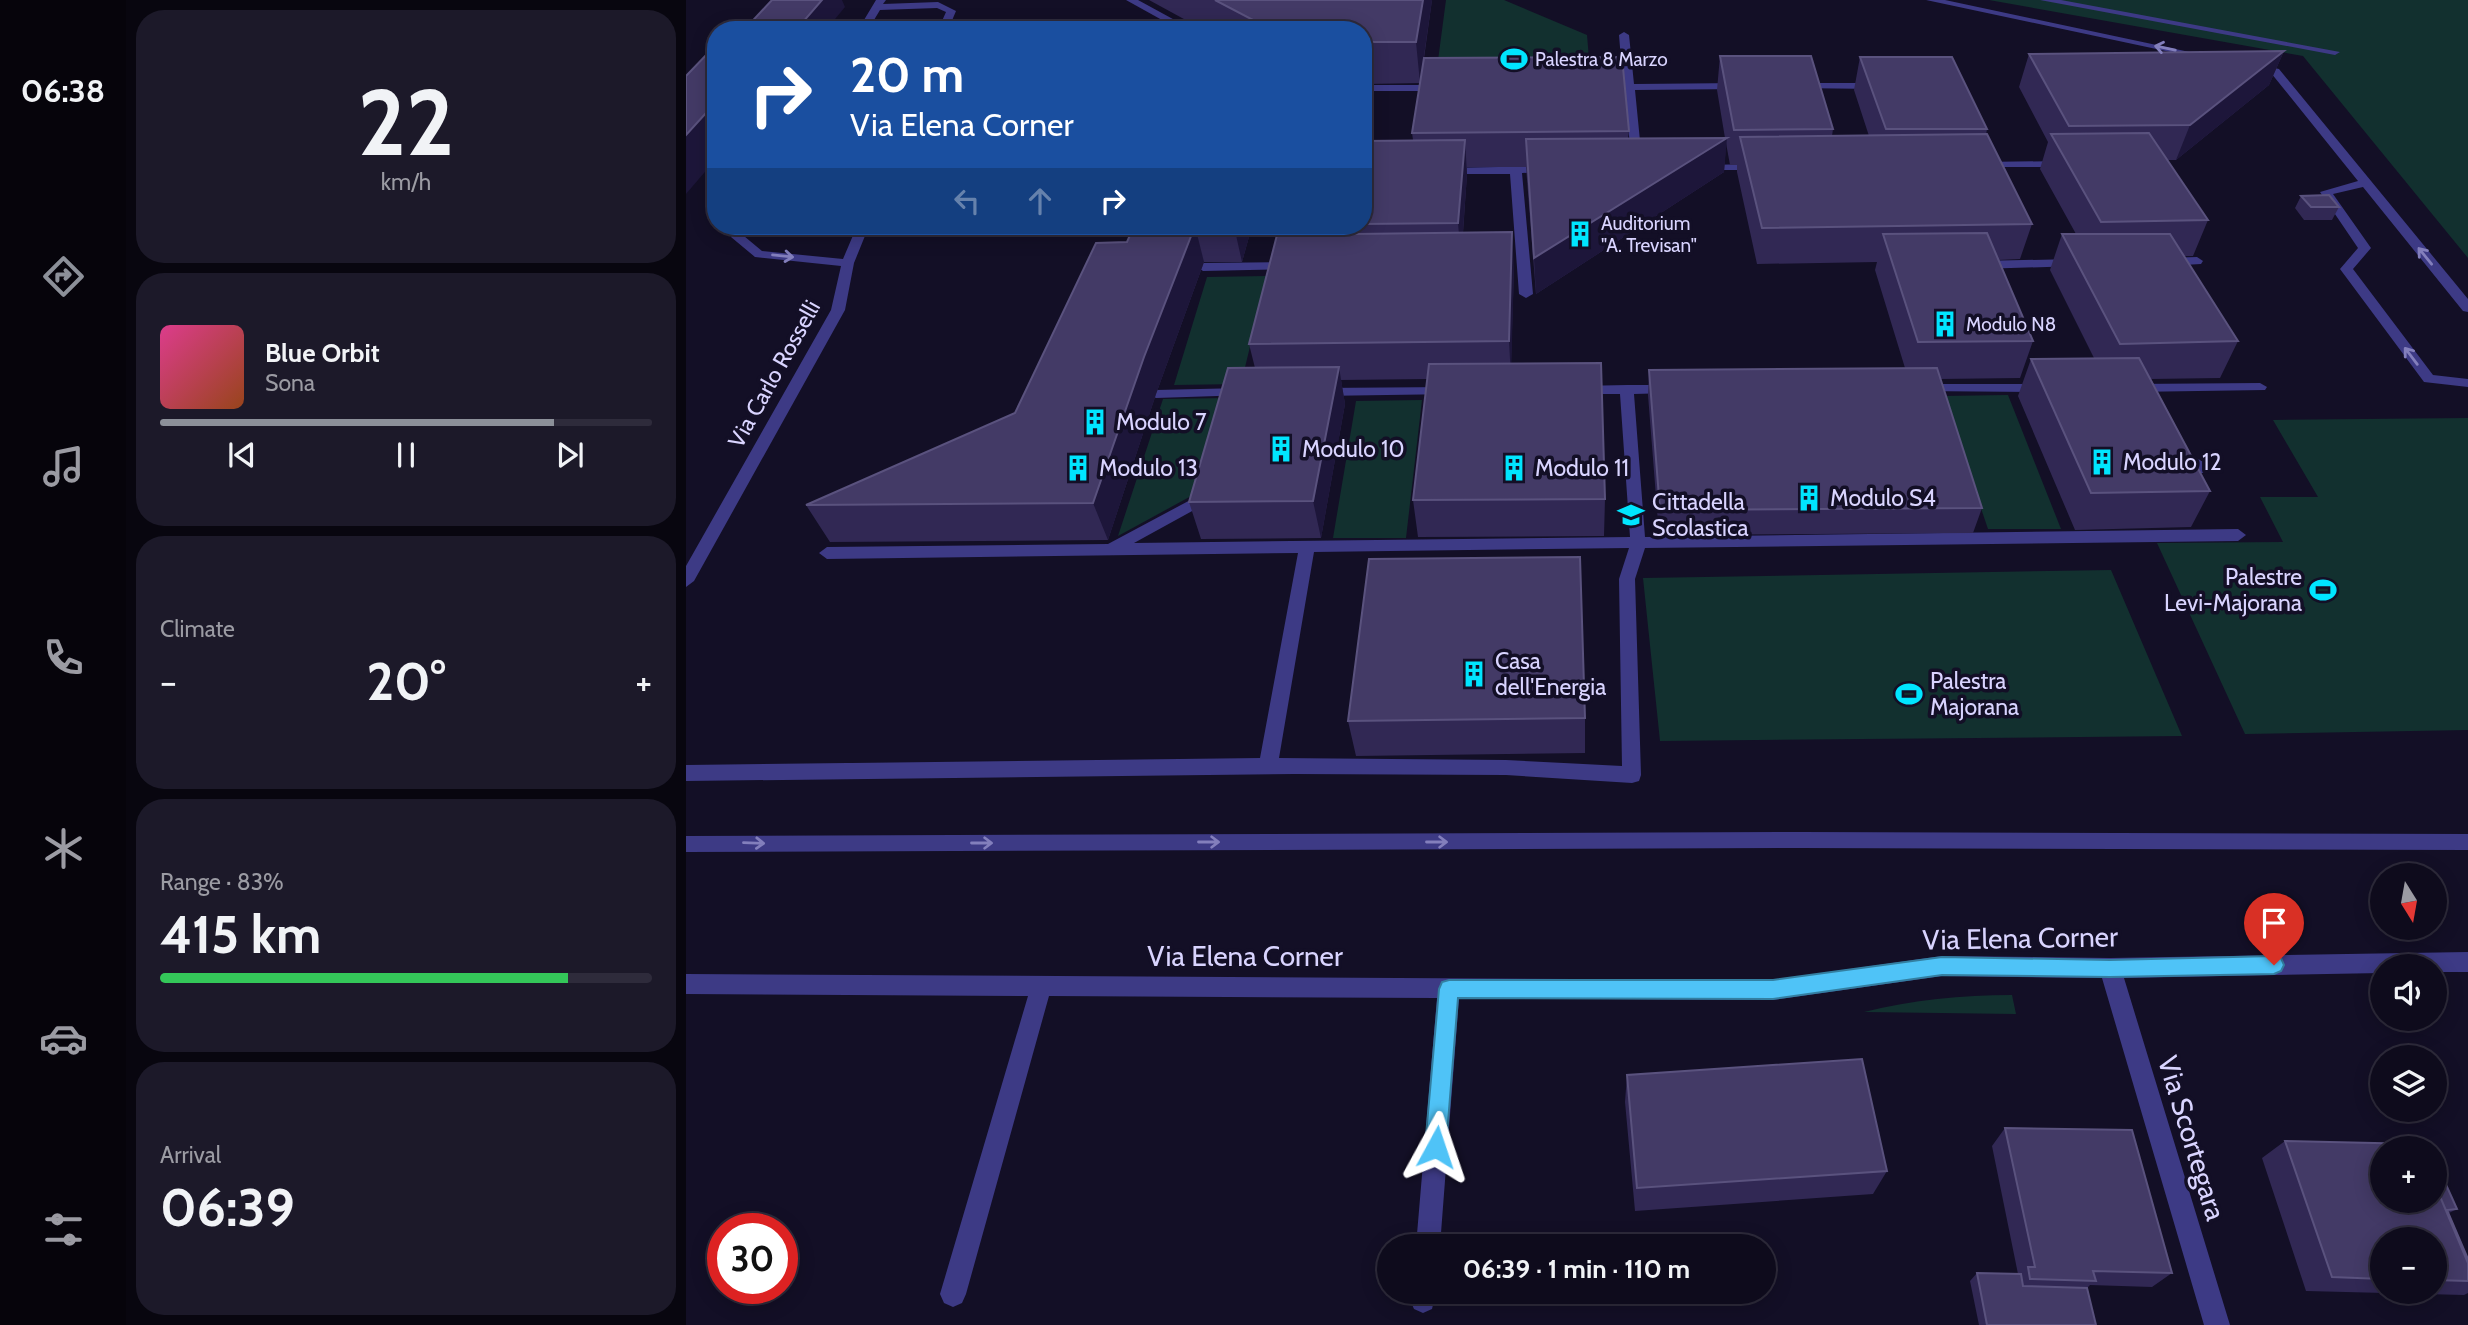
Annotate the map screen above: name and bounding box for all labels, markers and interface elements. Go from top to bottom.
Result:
one-way arrow [2154,40,2177,54]
sports icon: Palestra 8 Marzo [1499,44,1529,74]
text: 20 m [850,45,964,104]
place label: Palestra 8 Marzo [1535,48,1668,71]
icon: right [735,49,826,140]
text: 22 [358,67,454,178]
text: 06:38 [21,71,105,110]
text: Via Elena Corner [850,105,1074,144]
text: km/h [381,168,431,196]
icon: left [948,182,986,220]
icon: ahead [1021,182,1059,220]
icon: right [1094,182,1132,220]
place label: Auditorium "A. Trevisan" [1601,212,1697,257]
building icon: Auditorium "A. Trevisan" [1565,219,1595,249]
one-way arrow [2417,247,2432,265]
one-way arrow [772,250,794,263]
icon: directions [39,252,88,301]
street label: Via Carlo Rosselli [722,295,826,453]
building icon: Modulo N8 [1930,309,1960,339]
place label: Modulo N8 [1966,313,2056,336]
text: Blue Orbit [265,337,380,369]
one-way arrow [2404,348,2419,366]
text: Sona [265,369,315,397]
building icon: Modulo 7 [1080,407,1110,437]
place label: Modulo 7 [1116,408,1207,436]
building icon: Modulo 10 [1266,434,1296,464]
place label: Modulo 10 [1302,435,1405,463]
icon: previous [223,436,261,474]
icon: pause [387,436,425,474]
icon: next [551,436,589,474]
icon: music [39,442,88,491]
building icon: Modulo 12 [2087,447,2117,477]
place label: Modulo 12 [2123,448,2222,476]
building icon: Modulo 13 [1063,453,1093,483]
building icon: Modulo 11 [1499,453,1529,483]
place label: Modulo 13 [1099,454,1198,482]
place label: Modulo 11 [1535,454,1629,482]
building icon: Modulo S4 [1794,483,1824,513]
place label: Modulo S4 [1830,484,1936,512]
place label: Cittadella Scolastica [1652,488,1748,542]
school or university icon: Cittadella Scolastica [1616,500,1646,530]
place label: Palestre Levi-Majorana [2164,563,2302,617]
sports icon: Palestre Levi-Majorana [2308,575,2338,605]
text: Climate [160,615,235,643]
icon: phone [39,633,88,682]
place label: Casa dell'Energia [1495,647,1606,701]
text: 20° [366,650,446,713]
text: − [160,658,177,705]
text: + [635,658,652,705]
building icon: Casa dell'Energia [1459,659,1489,689]
place label: Palestra Majorana [1930,667,2019,721]
sports icon: Palestra Majorana [1894,679,1924,709]
icon: climate [39,824,88,873]
one-way arrow [1197,835,1220,849]
one-way arrow [1425,835,1448,848]
one-way arrow [742,836,765,849]
one-way arrow [970,836,993,850]
north arrow [2370,863,2446,940]
map controls [2370,863,2447,1304]
text: Range · 83% [160,868,284,896]
pin [2244,893,2304,965]
text: 415 km [160,903,321,966]
icon: arrive [2255,904,2293,942]
street label: Via Elena Corner [1922,919,2118,957]
street label: Via Elena Corner [1147,939,1343,973]
button: sound [2370,954,2447,1031]
icon: car [39,1014,88,1063]
button: layers [2370,1045,2447,1122]
street label: Via Scortegara [2151,1052,2233,1225]
position arrow [1399,1110,1473,1184]
button: + [2370,1136,2447,1213]
text: Arrival [160,1141,221,1169]
text: 06:39 [160,1176,295,1239]
icon: filters [39,1205,88,1254]
speed limit sign: 30 [707,1213,798,1304]
button: − [2370,1227,2447,1304]
text: 06:39 · 1 min · 110 m [1463,1253,1690,1285]

